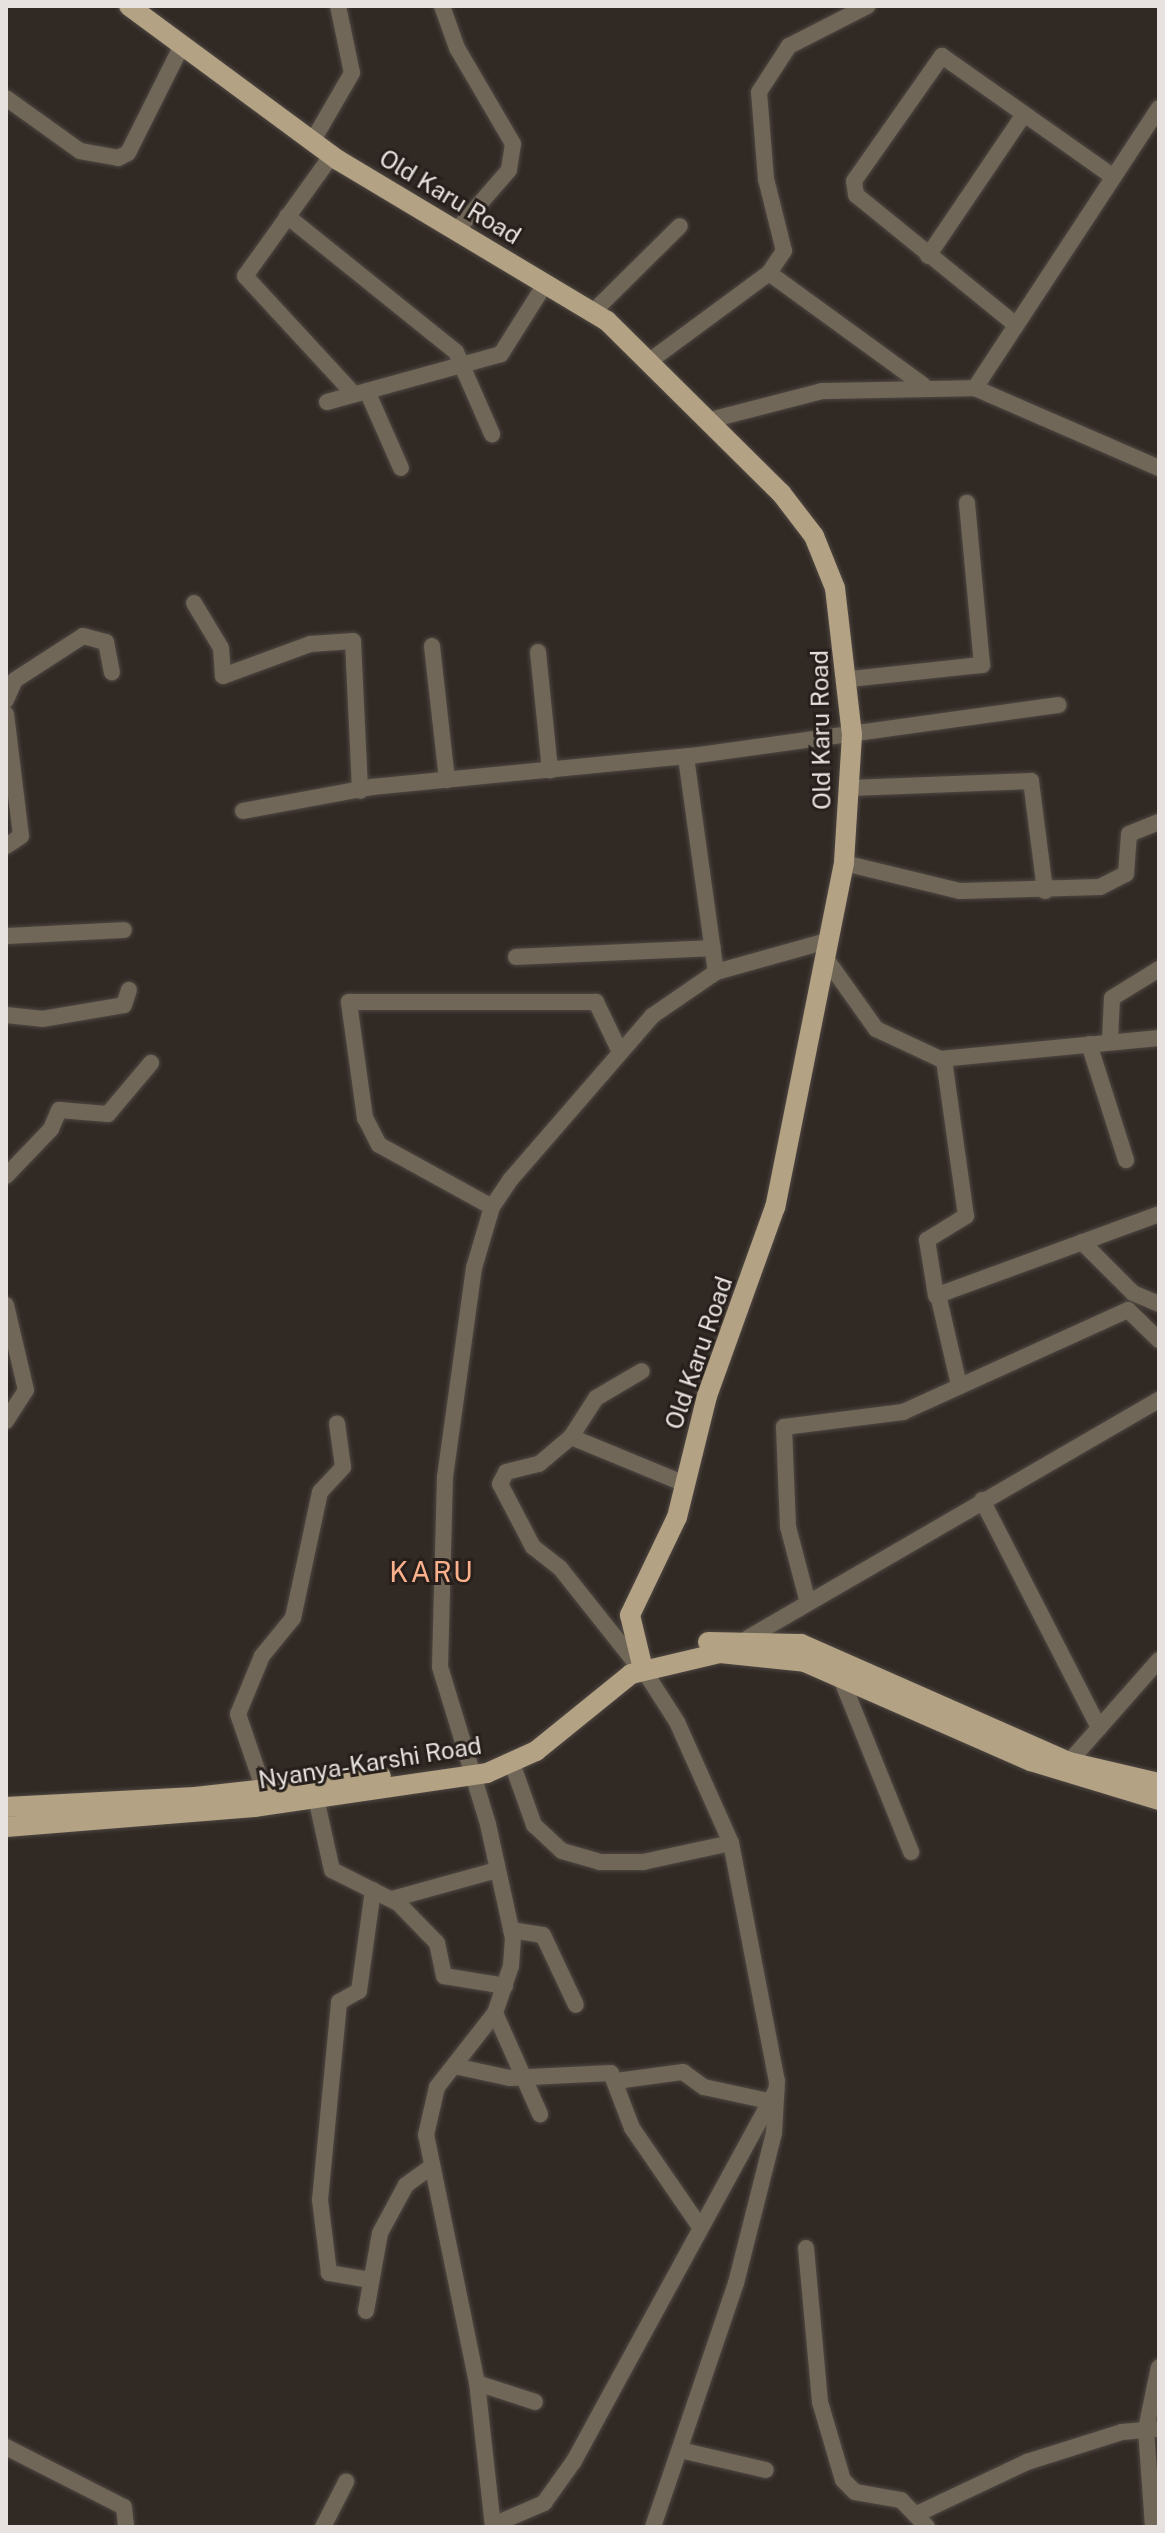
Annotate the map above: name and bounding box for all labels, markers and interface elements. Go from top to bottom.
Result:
street label: Old Karu Road [374,144,526,250]
street label: Old Karu Road [805,650,837,810]
street label: Old Karu Road [659,1273,739,1433]
district label: KARU [389,1555,475,1589]
street label: Nyanya-Karshi Road [256,1731,484,1795]

